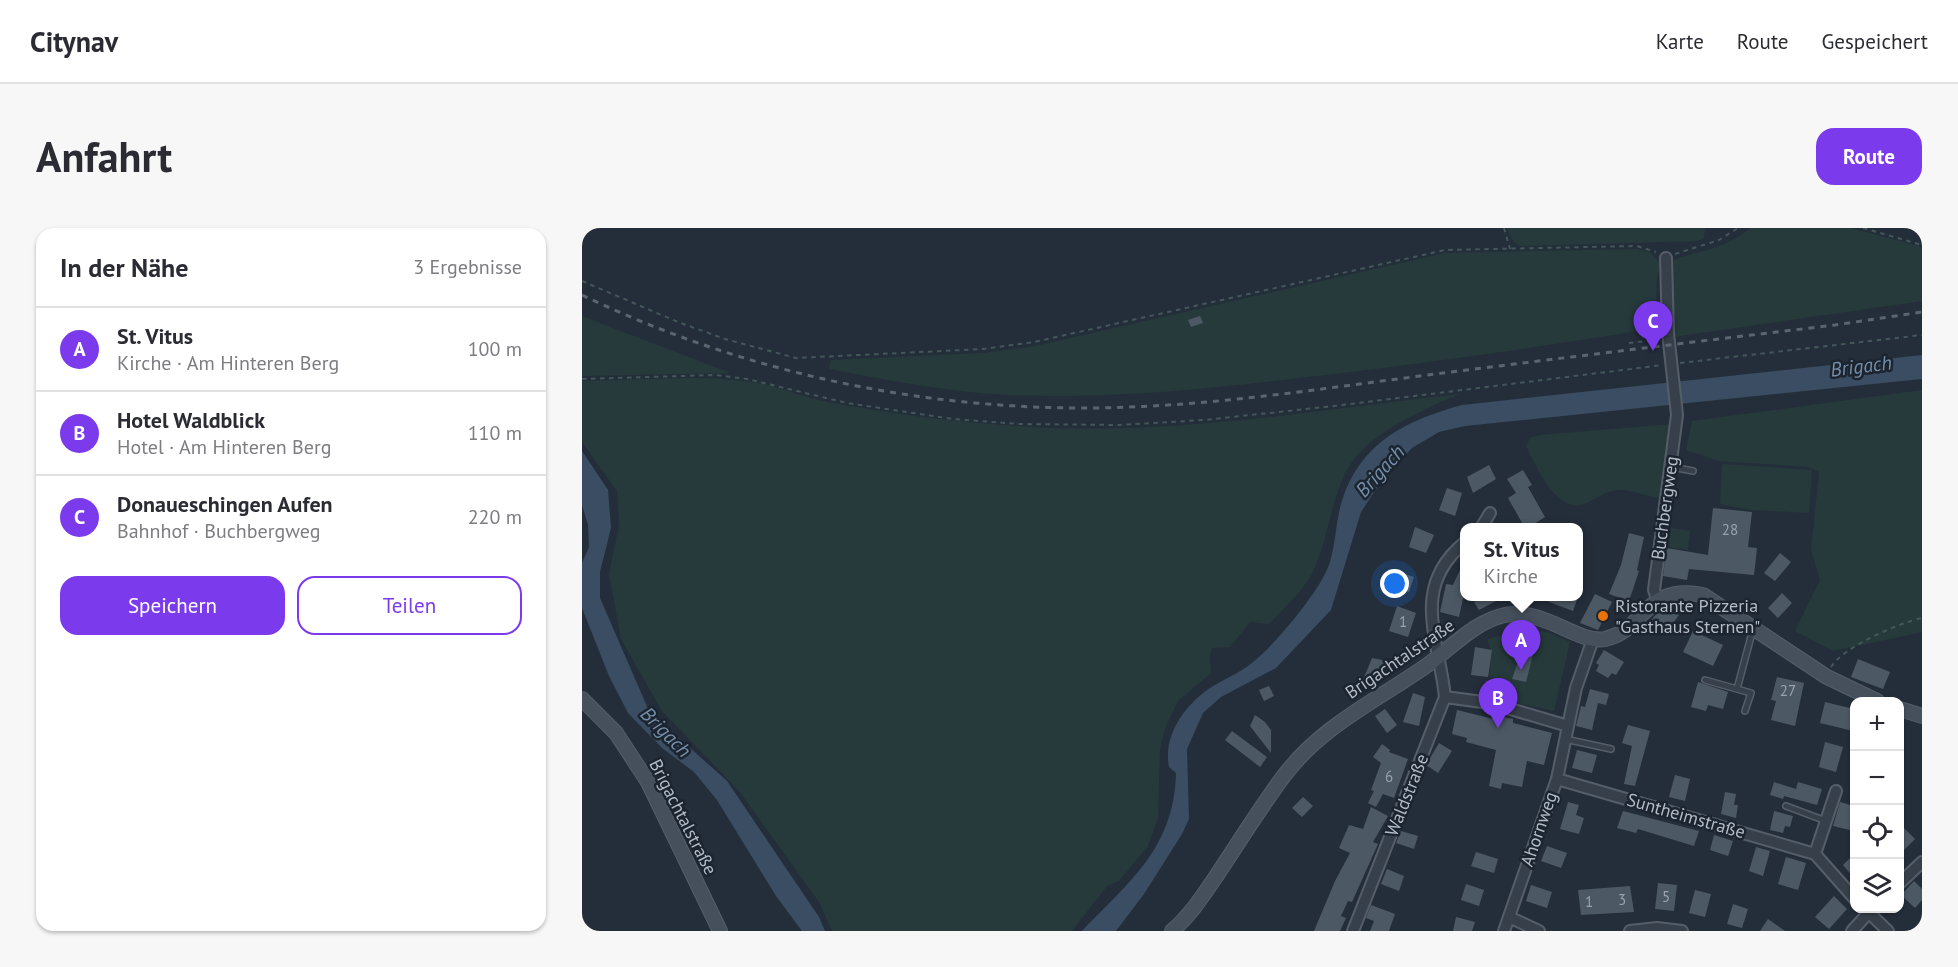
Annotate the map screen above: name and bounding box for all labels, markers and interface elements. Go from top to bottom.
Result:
text: Citynav [30,23,118,60]
text: Karte [1656,28,1704,55]
text: Route [1737,28,1788,55]
text: Gespeichert [1821,28,1928,55]
button: Route [1816,128,1922,185]
text: Anfahrt [36,129,172,184]
text: In der Nähe [60,251,188,284]
text: 3 Ergebnisse [413,254,522,280]
pin: C [1634,302,1672,351]
text: St. Vitus [117,322,193,350]
text: A [73,336,86,362]
text: 100 m [468,336,522,362]
water label: Brigach [1829,349,1893,383]
text: Kirche · Am Hinteren Berg [117,350,339,376]
text: Hotel Waldblick [117,406,265,434]
text: B [74,420,85,446]
text: 110 m [468,420,522,446]
text: Hotel · Am Hinteren Berg [117,434,331,460]
water label: Brigach [1350,439,1410,503]
street label: Buchbergweg [1646,455,1683,561]
text: Donaueschingen Aufen [117,490,333,518]
text: C [74,504,85,530]
text: 220 m [468,504,522,530]
text: Bahnhof · Buchbergweg [117,518,320,544]
house number: 28 [1722,520,1738,539]
popup [1460,523,1583,601]
text: St. Vitus [1483,535,1560,563]
text: Kirche [1483,563,1538,589]
your location [1380,569,1409,598]
button: Speichern [60,576,285,635]
button: Teilen [297,576,522,635]
place label: Ristorante Pizzeria "Gasthaus Sternen" [1615,594,1760,638]
marker: Ristorante Pizzeria "Gasthaus Sternen" [1596,609,1610,623]
house number: 1 [1399,612,1407,631]
street label: Brigachtalstraße [1341,614,1459,704]
pin: A [1502,620,1540,670]
pin: B [1478,678,1518,728]
house number: 27 [1780,681,1796,700]
map controls [1850,697,1904,913]
button: + [1850,697,1904,751]
water label: Brigach [635,701,697,763]
street label: Waldstraße [1380,750,1433,839]
button: − [1850,751,1904,805]
street label: Brigachtalstraße [644,755,722,878]
house number: 6 [1385,767,1393,786]
street label: Ahornweg [1515,788,1562,869]
street label: Suntheimstraße [1624,788,1748,843]
button: locate [1850,805,1904,859]
button: layers [1850,859,1904,913]
house number: 5 [1662,887,1670,906]
house number: 3 [1618,890,1626,909]
house number: 1 [1585,892,1593,911]

